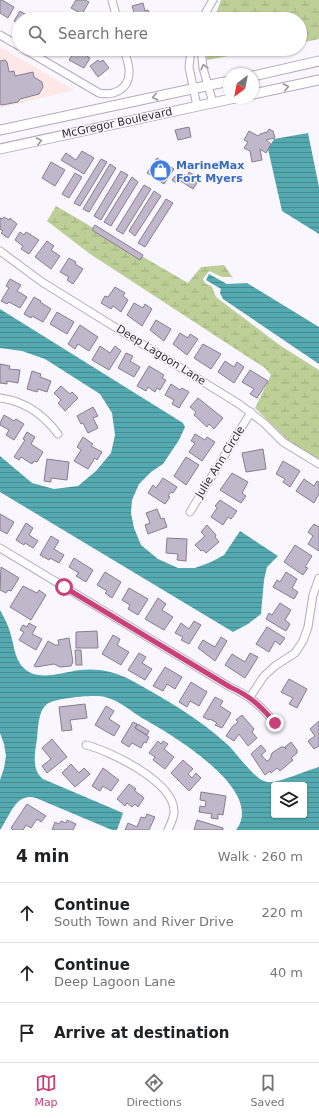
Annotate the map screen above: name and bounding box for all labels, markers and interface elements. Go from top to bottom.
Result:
search box [12,12,307,56]
icon: search [26,23,48,45]
text: Search here [58,25,148,43]
one-way arrow [200,64,208,70]
north arrow [223,68,259,104]
one-way arrow [283,84,289,92]
one-way arrow [152,92,158,100]
street label: McGregor Boulevard [61,105,173,141]
one-way arrow [36,137,42,145]
shop icon: MarineMax Fort Myers [147,158,173,184]
place label: MarineMax Fort Myers [176,159,244,185]
street label: Deep Lagoon Lane [114,322,208,388]
street label: Julie Ann Circle [192,423,247,501]
route start [55,578,73,596]
route end [266,714,284,732]
map controls [271,782,307,818]
button: layers [271,782,307,818]
text: 4 min [16,846,69,866]
text: Walk · 260 m [218,849,303,864]
text: Continue [54,896,130,914]
icon: ahead [16,902,38,924]
text: 220 m [261,905,303,920]
text: South Town and River Drive [54,914,234,929]
text: Continue [54,956,130,974]
icon: ahead [16,962,38,984]
text: 40 m [270,965,303,980]
text: Deep Lagoon Lane [54,974,176,989]
icon: arrive [16,1022,38,1044]
text: Arrive at destination [54,1024,229,1042]
tab: Map [34,1072,58,1109]
tab: Directions [126,1072,182,1109]
tab: Saved [251,1072,285,1109]

